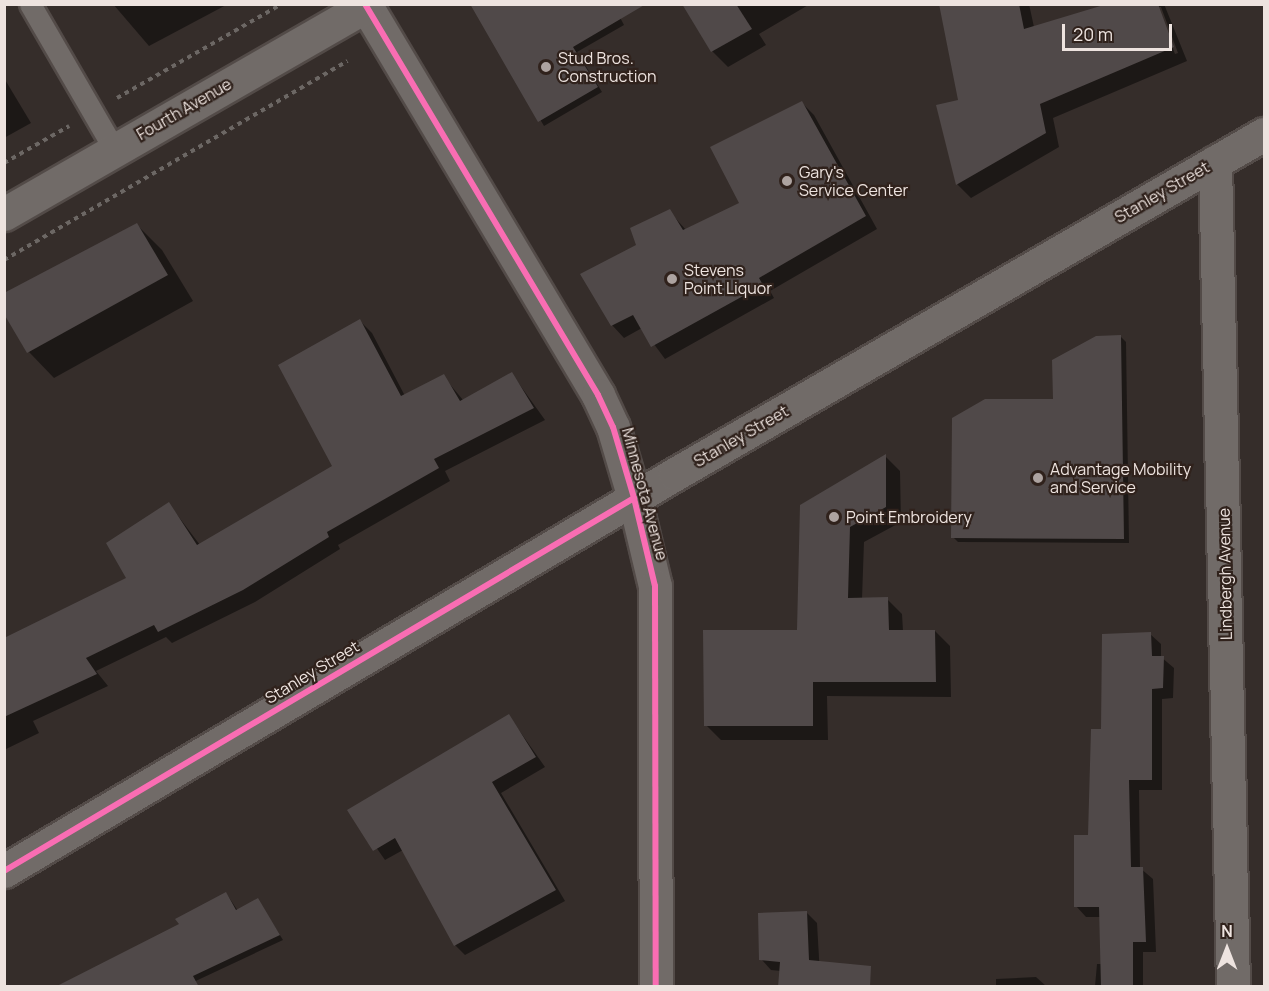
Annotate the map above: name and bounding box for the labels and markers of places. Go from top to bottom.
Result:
place label: Stud Bros. Construction [558,48,656,86]
marker: Stud Bros. Construction [539,60,553,74]
place label: Gary's Service Center [799,162,908,200]
marker: Gary's Service Center [780,174,794,188]
place label: Stevens Point Liquor [684,260,772,298]
marker: Stevens Point Liquor [665,272,679,286]
place label: Advantage Mobility and Service [1050,459,1191,497]
marker: Advantage Mobility and Service [1031,471,1045,485]
place label: Point Embroidery [846,507,972,527]
marker: Point Embroidery [827,510,841,524]

